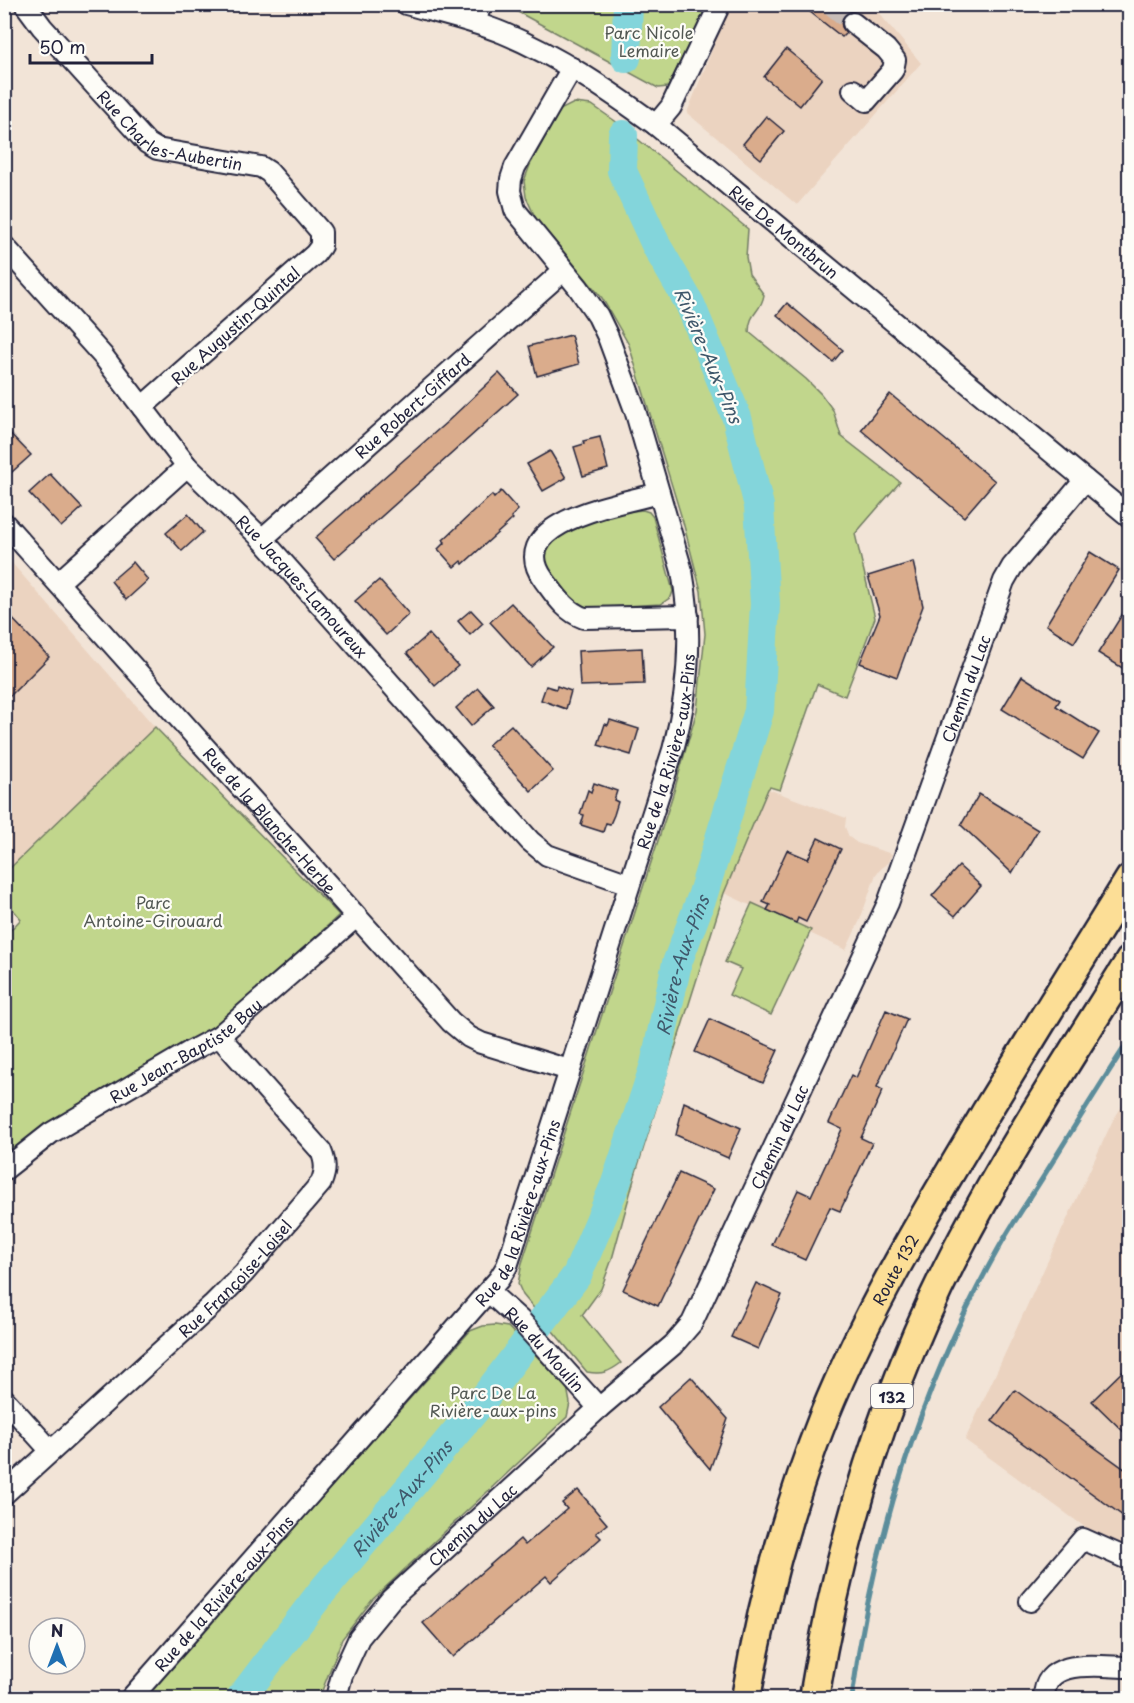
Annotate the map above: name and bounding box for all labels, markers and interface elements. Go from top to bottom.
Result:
park label: Parc Nicole Lemaire [604,20,694,62]
scale bar [30,27,152,65]
text: 50 m [39,33,86,60]
street label: Rue Charles-Aubertin [92,84,245,176]
street label: Rue De Montbrun [725,179,844,284]
street label: Rue Augustin-Quintal [165,260,305,390]
water label: Rivière-Aux-Pins [668,283,750,429]
street label: Rue Robert-Giffard [349,347,476,464]
street label: Rue Jacques-Lamoureux [232,509,374,663]
street label: Chemin du Lac [935,631,996,746]
street label: Rue de la Rivière-aux-Pins [630,653,700,852]
street label: Rue de la Blanche-Herbe [198,742,342,899]
park label: Parc Antoine-Girouard [83,890,223,932]
water label: Rivière-Aux-Pins [648,890,716,1038]
street label: Rue Jean-Baptiste Bau [105,992,267,1108]
street label: Chemin du Lac [744,1081,814,1193]
street label: Rue de la Rivière-aux-Pins [469,1116,565,1311]
street label: Rue Françoise-Loisel [172,1214,297,1342]
street label: Route 132 [866,1229,924,1309]
street label: Rue du Moulin [500,1300,591,1397]
park label: Parc De La Rivière-aux-pins [429,1380,557,1422]
road number: 132 [871,1384,913,1408]
water label: Rivière-Aux-Pins [344,1432,459,1562]
street label: Chemin du Lac [422,1478,522,1572]
street label: Rue de la Rivière-aux-Pins [148,1509,299,1676]
north arrow [27,1616,87,1676]
text: N [51,1618,63,1642]

